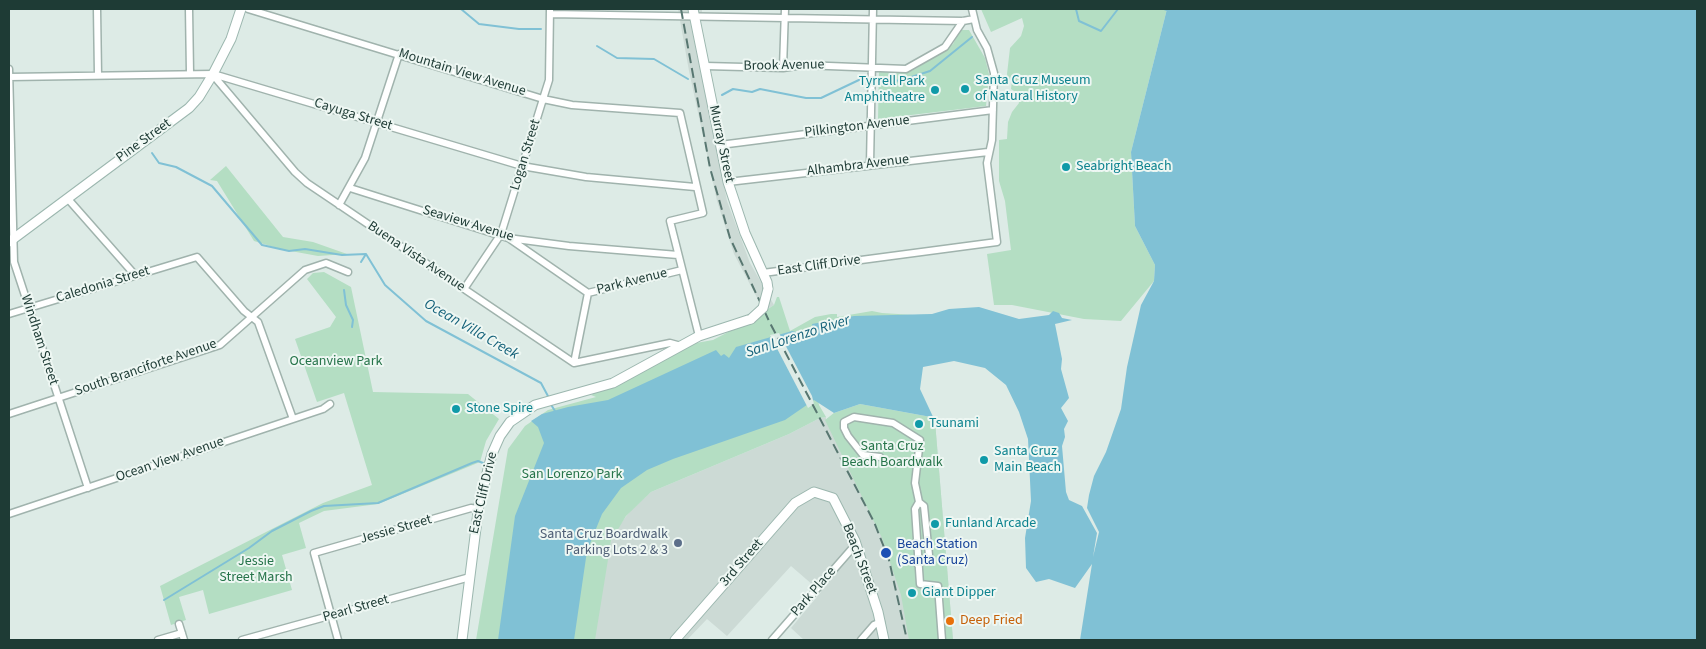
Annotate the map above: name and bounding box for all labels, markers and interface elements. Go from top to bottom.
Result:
street label: Mountain View Avenue [396,46,528,100]
street label: Brook Avenue [743,57,825,75]
place label: Santa Cruz Museum of Natural History [975,73,1091,105]
place label: Tyrrell Park Amphitheatre [845,74,925,106]
marker: Santa Cruz Museum of Natural History [959,83,971,95]
marker: Tyrrell Park Amphitheatre [929,84,941,96]
street label: Cayuga Street [312,95,394,135]
street label: Murray Street [705,104,737,184]
street label: Pilkington Avenue [803,112,911,142]
street label: Pine Street [113,115,175,167]
street label: Logan Street [507,117,545,193]
street label: Alhambra Avenue [806,151,910,181]
place label: Seabright Beach [1076,159,1172,175]
marker: Seabright Beach [1060,161,1072,173]
street label: Seaview Avenue [420,202,516,246]
street label: Buena Vista Avenue [364,218,468,296]
street label: East Cliff Drive [776,252,862,280]
street label: Caledonia Street [54,263,152,307]
street label: Park Avenue [595,265,669,299]
street label: Windham Street [16,293,62,387]
water label: Ocean Villa Creek [421,296,521,364]
water label: San Lorenzo River [744,312,852,362]
street label: South Branciforte Avenue [73,336,219,400]
park label: Oceanview Park [290,354,382,370]
place label: Stone Spire [466,401,533,417]
marker: Stone Spire [450,403,462,415]
place label: Tsunami [929,416,979,432]
marker: Tsunami [913,418,925,430]
street label: Ocean View Avenue [114,434,226,486]
park label: Santa Cruz Beach Boardwalk [841,439,943,472]
place label: Santa Cruz Main Beach [994,444,1061,477]
street label: East Cliff Drive [466,450,502,536]
marker: Santa Cruz Main Beach [978,454,990,466]
park label: San Lorenzo Park [522,467,622,483]
street label: Jessie Street [358,512,434,548]
place label: Funland Arcade [945,516,1036,532]
marker: Funland Arcade [929,518,941,530]
street label: Beach Street [838,521,880,597]
place label: Santa Cruz Boardwalk Parking Lots 2 & 3 [540,527,668,560]
street label: 3rd Street [717,536,767,590]
marker: Santa Cruz Boardwalk Parking Lots 2 & 3 [672,537,684,549]
place label: Beach Station (Santa Cruz) [897,537,978,570]
marker: Beach Station (Santa Cruz) [879,546,893,560]
park label: Jessie Street Marsh [219,554,293,586]
street label: Park Place [788,564,840,620]
place label: Giant Dipper [922,585,996,601]
marker: Giant Dipper [906,587,918,599]
street label: Pearl Street [321,592,391,626]
place label: Deep Fried [960,613,1023,629]
marker: Deep Fried [944,615,956,627]

